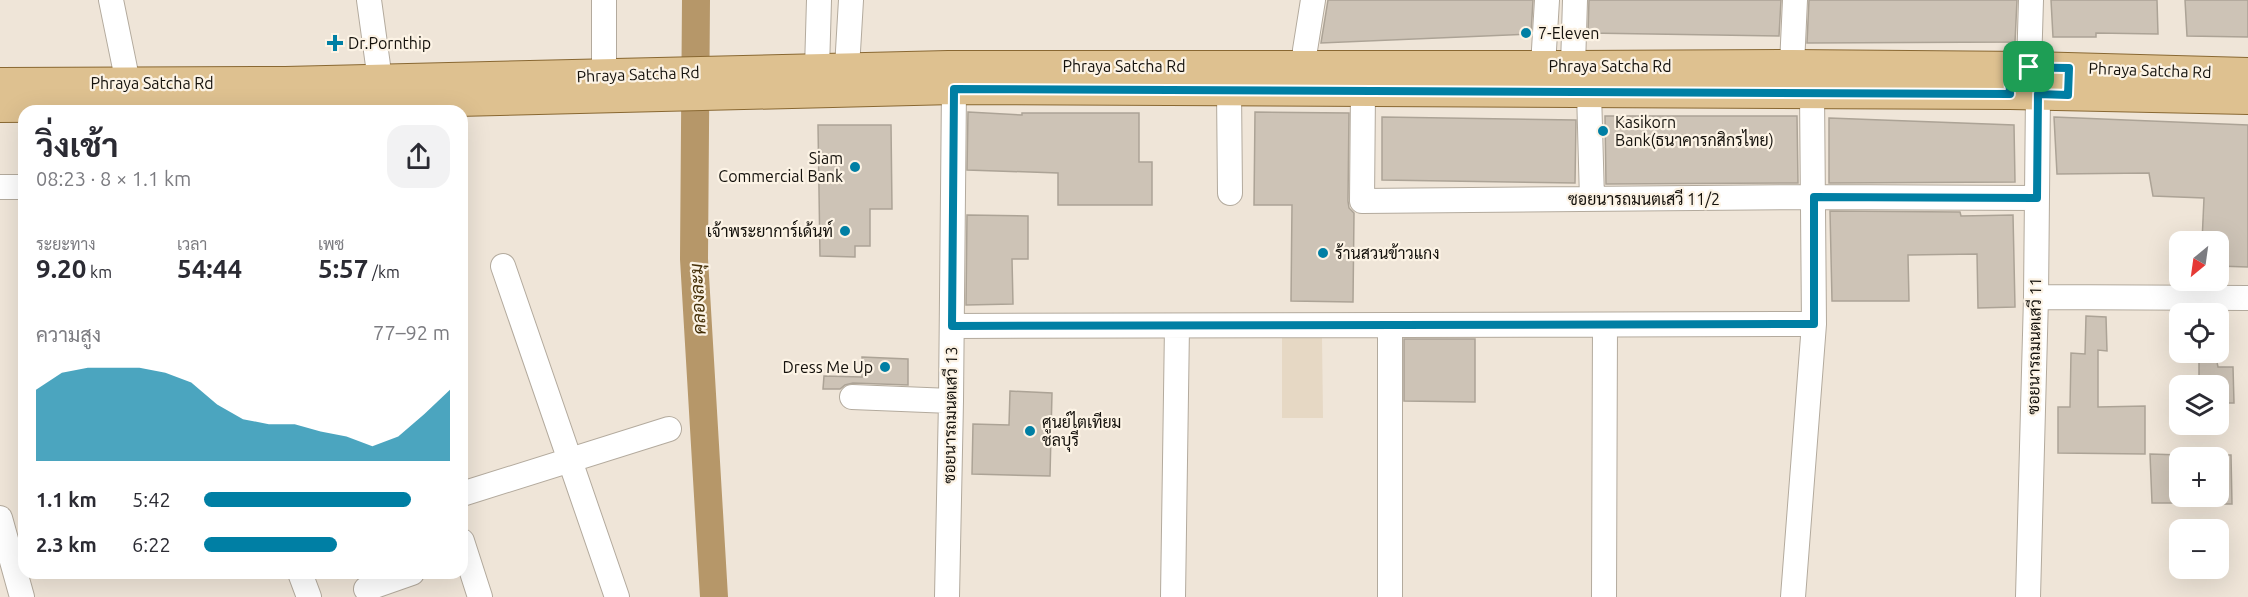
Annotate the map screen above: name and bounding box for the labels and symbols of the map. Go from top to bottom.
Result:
place label: 7-Eleven [1538,24,1599,42]
marker: 7-Eleven [1519,26,1533,40]
marker: Dr.Pornthip [326,34,344,52]
place label: Dr.Pornthip [348,34,431,52]
pin [2003,41,2054,92]
street label: Phraya Satcha Rd [1062,57,1186,75]
street label: Phraya Satcha Rd [1548,57,1672,75]
street label: Phraya Satcha Rd [2088,59,2212,81]
street label: Phraya Satcha Rd [576,63,700,85]
street label: Phraya Satcha Rd [90,74,214,92]
place label: Kasikorn Bank(ธนาคารกสิกรไทย) [1615,113,1774,150]
marker: Kasikorn Bank(ธนาคารกสิกรไทย) [1596,124,1610,138]
place label: Siam Commercial Bank [718,149,843,185]
marker: Siam Commercial Bank [848,160,862,174]
street label: ซอยนารถมนตเสวี 11/2 [1568,188,1720,208]
place label: เจ้าพระยาการ์เด้นท์ [707,219,833,240]
marker: เจ้าพระยาการ์เด้นท์ [838,224,852,238]
north arrow [2169,231,2229,291]
place label: ร้านสวนข้าวแกง [1335,243,1440,262]
marker: ร้านสวนข้าวแกง [1316,246,1330,260]
water label: คลองละมุ [685,263,712,335]
street label: ซอยนารถมนตเสวี 11 [2022,277,2044,415]
street label: ซอยนารถมนตเสวี 13 [938,346,960,484]
place label: Dress Me Up [783,358,873,376]
marker: Dress Me Up [878,360,892,374]
place label: ศูนย์ไตเทียม ชลบุรี [1042,410,1121,452]
marker: ศูนย์ไตเทียม ชลบุรี [1023,424,1037,438]

